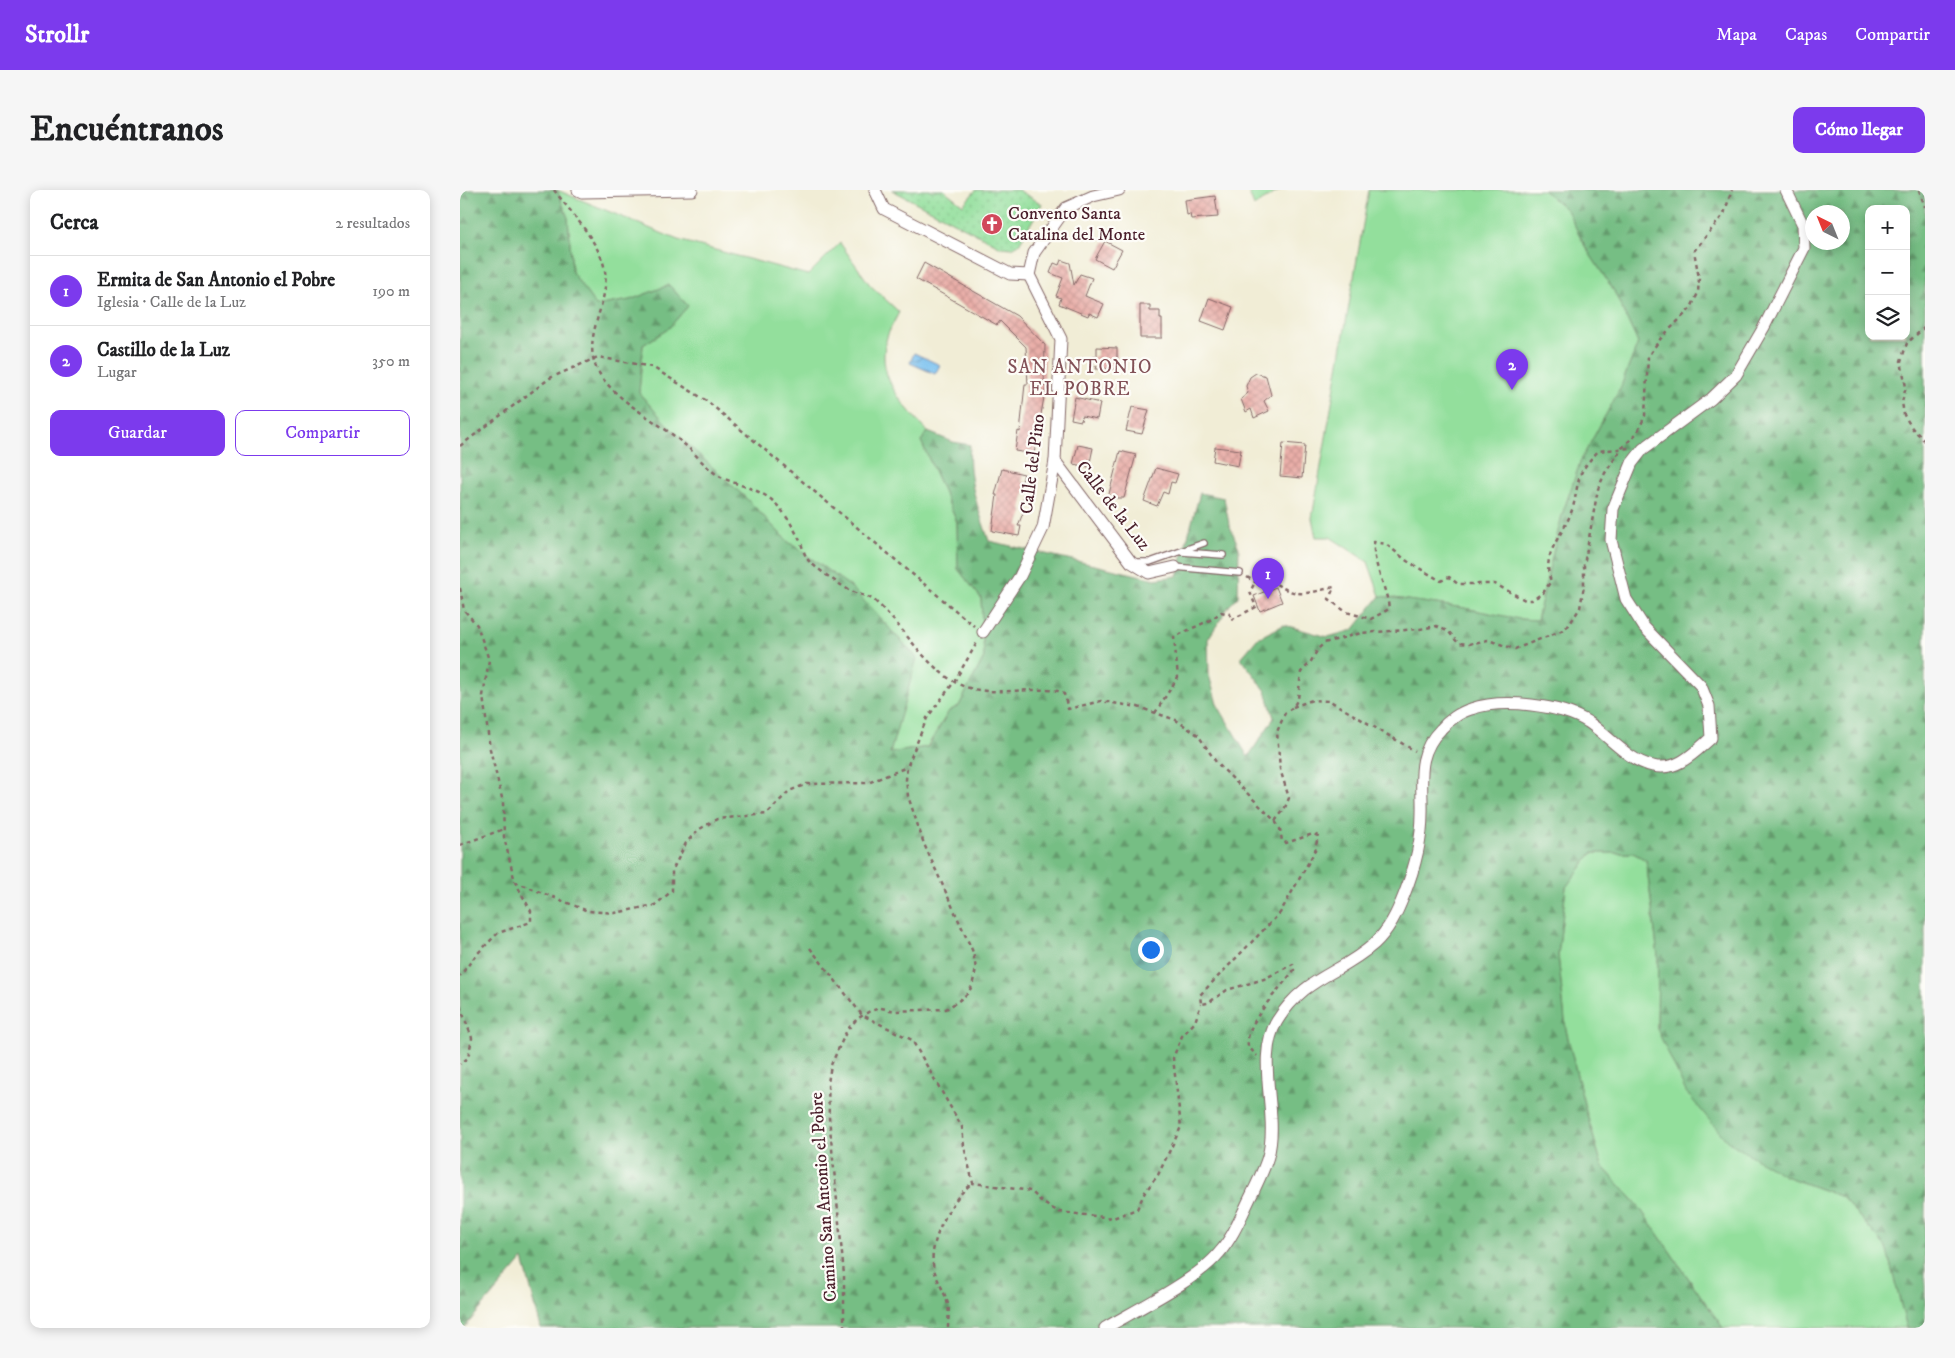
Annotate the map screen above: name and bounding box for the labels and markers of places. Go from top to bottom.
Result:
place label: Convento Santa Catalina del Monte [1008,203,1145,246]
church icon: Convento Santa Catalina del Monte [980,212,1004,236]
pin: 2 [1496,349,1528,390]
pin: 1 [1252,558,1284,599]

